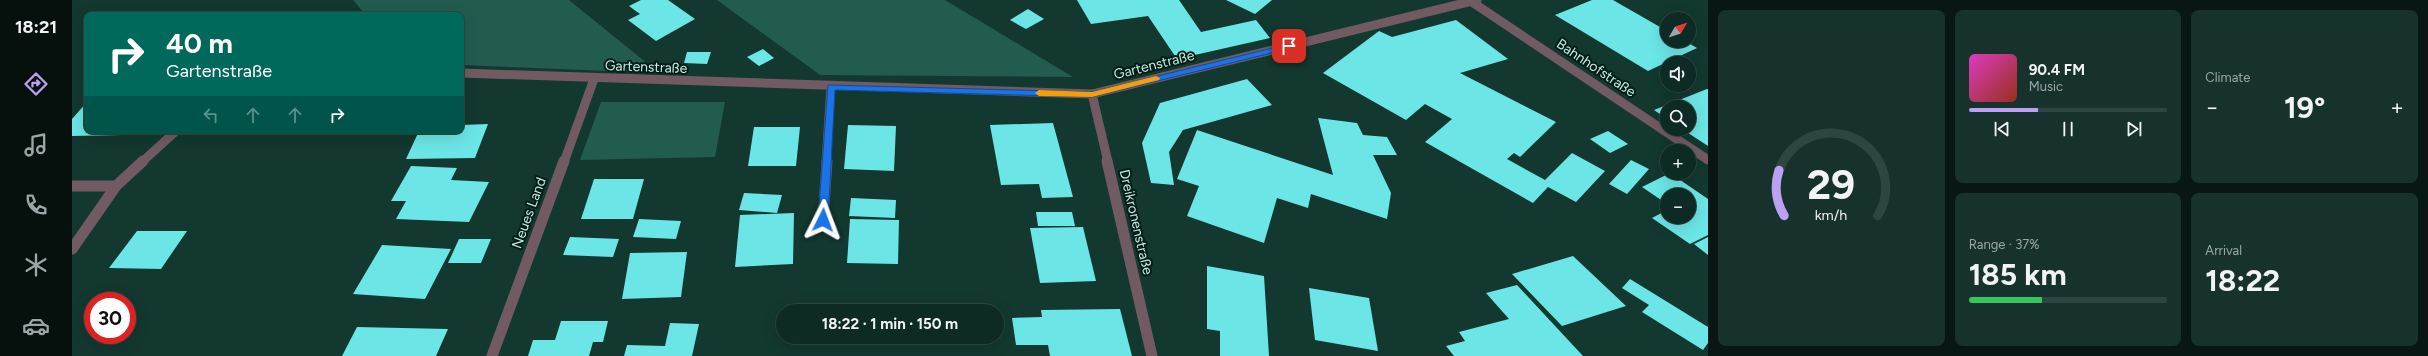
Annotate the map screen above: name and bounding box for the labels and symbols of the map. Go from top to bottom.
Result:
north arrow [1660,12,1696,48]
pin [1272,29,1306,63]
street label: Bahnhofstraße [1553,35,1639,101]
street label: Gartenstraße [1112,47,1196,83]
street label: Gartenstraße [605,57,688,77]
street label: Dreikronenstraße [1116,168,1156,277]
street label: Neues Land [508,175,550,251]
position arrow [802,199,844,241]
speed limit sign: 30 [84,292,136,344]

